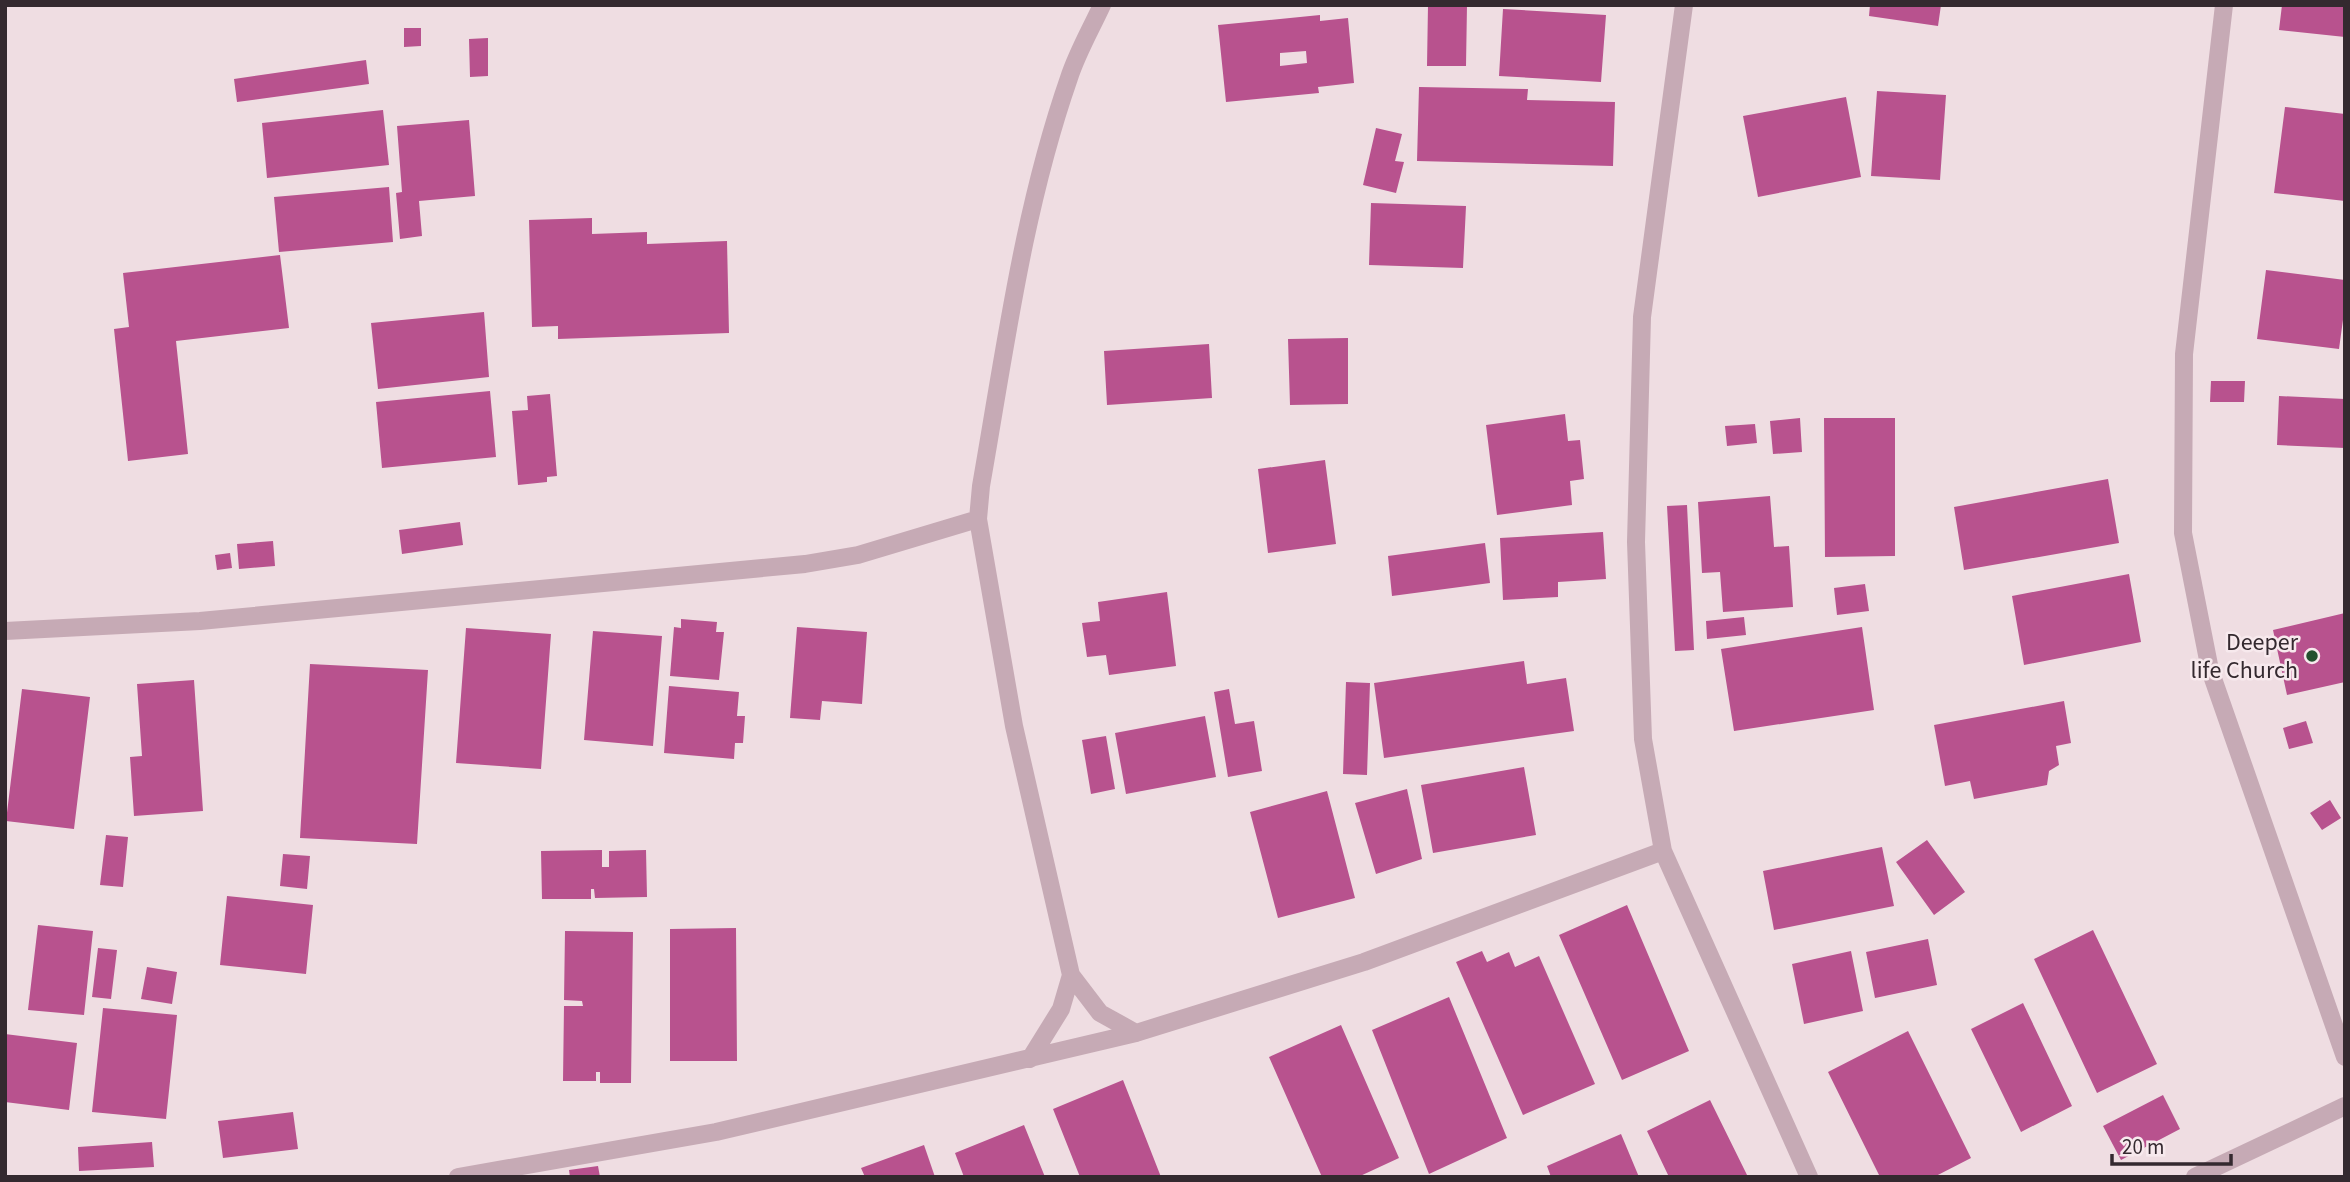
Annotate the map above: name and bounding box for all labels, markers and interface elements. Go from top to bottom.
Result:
place label: Deeper life Church [2191,625,2299,688]
marker: Deeper life Church [2304,648,2320,664]
scale bar [2112,1122,2231,1166]
text: 20 m [2122,1132,2164,1162]

